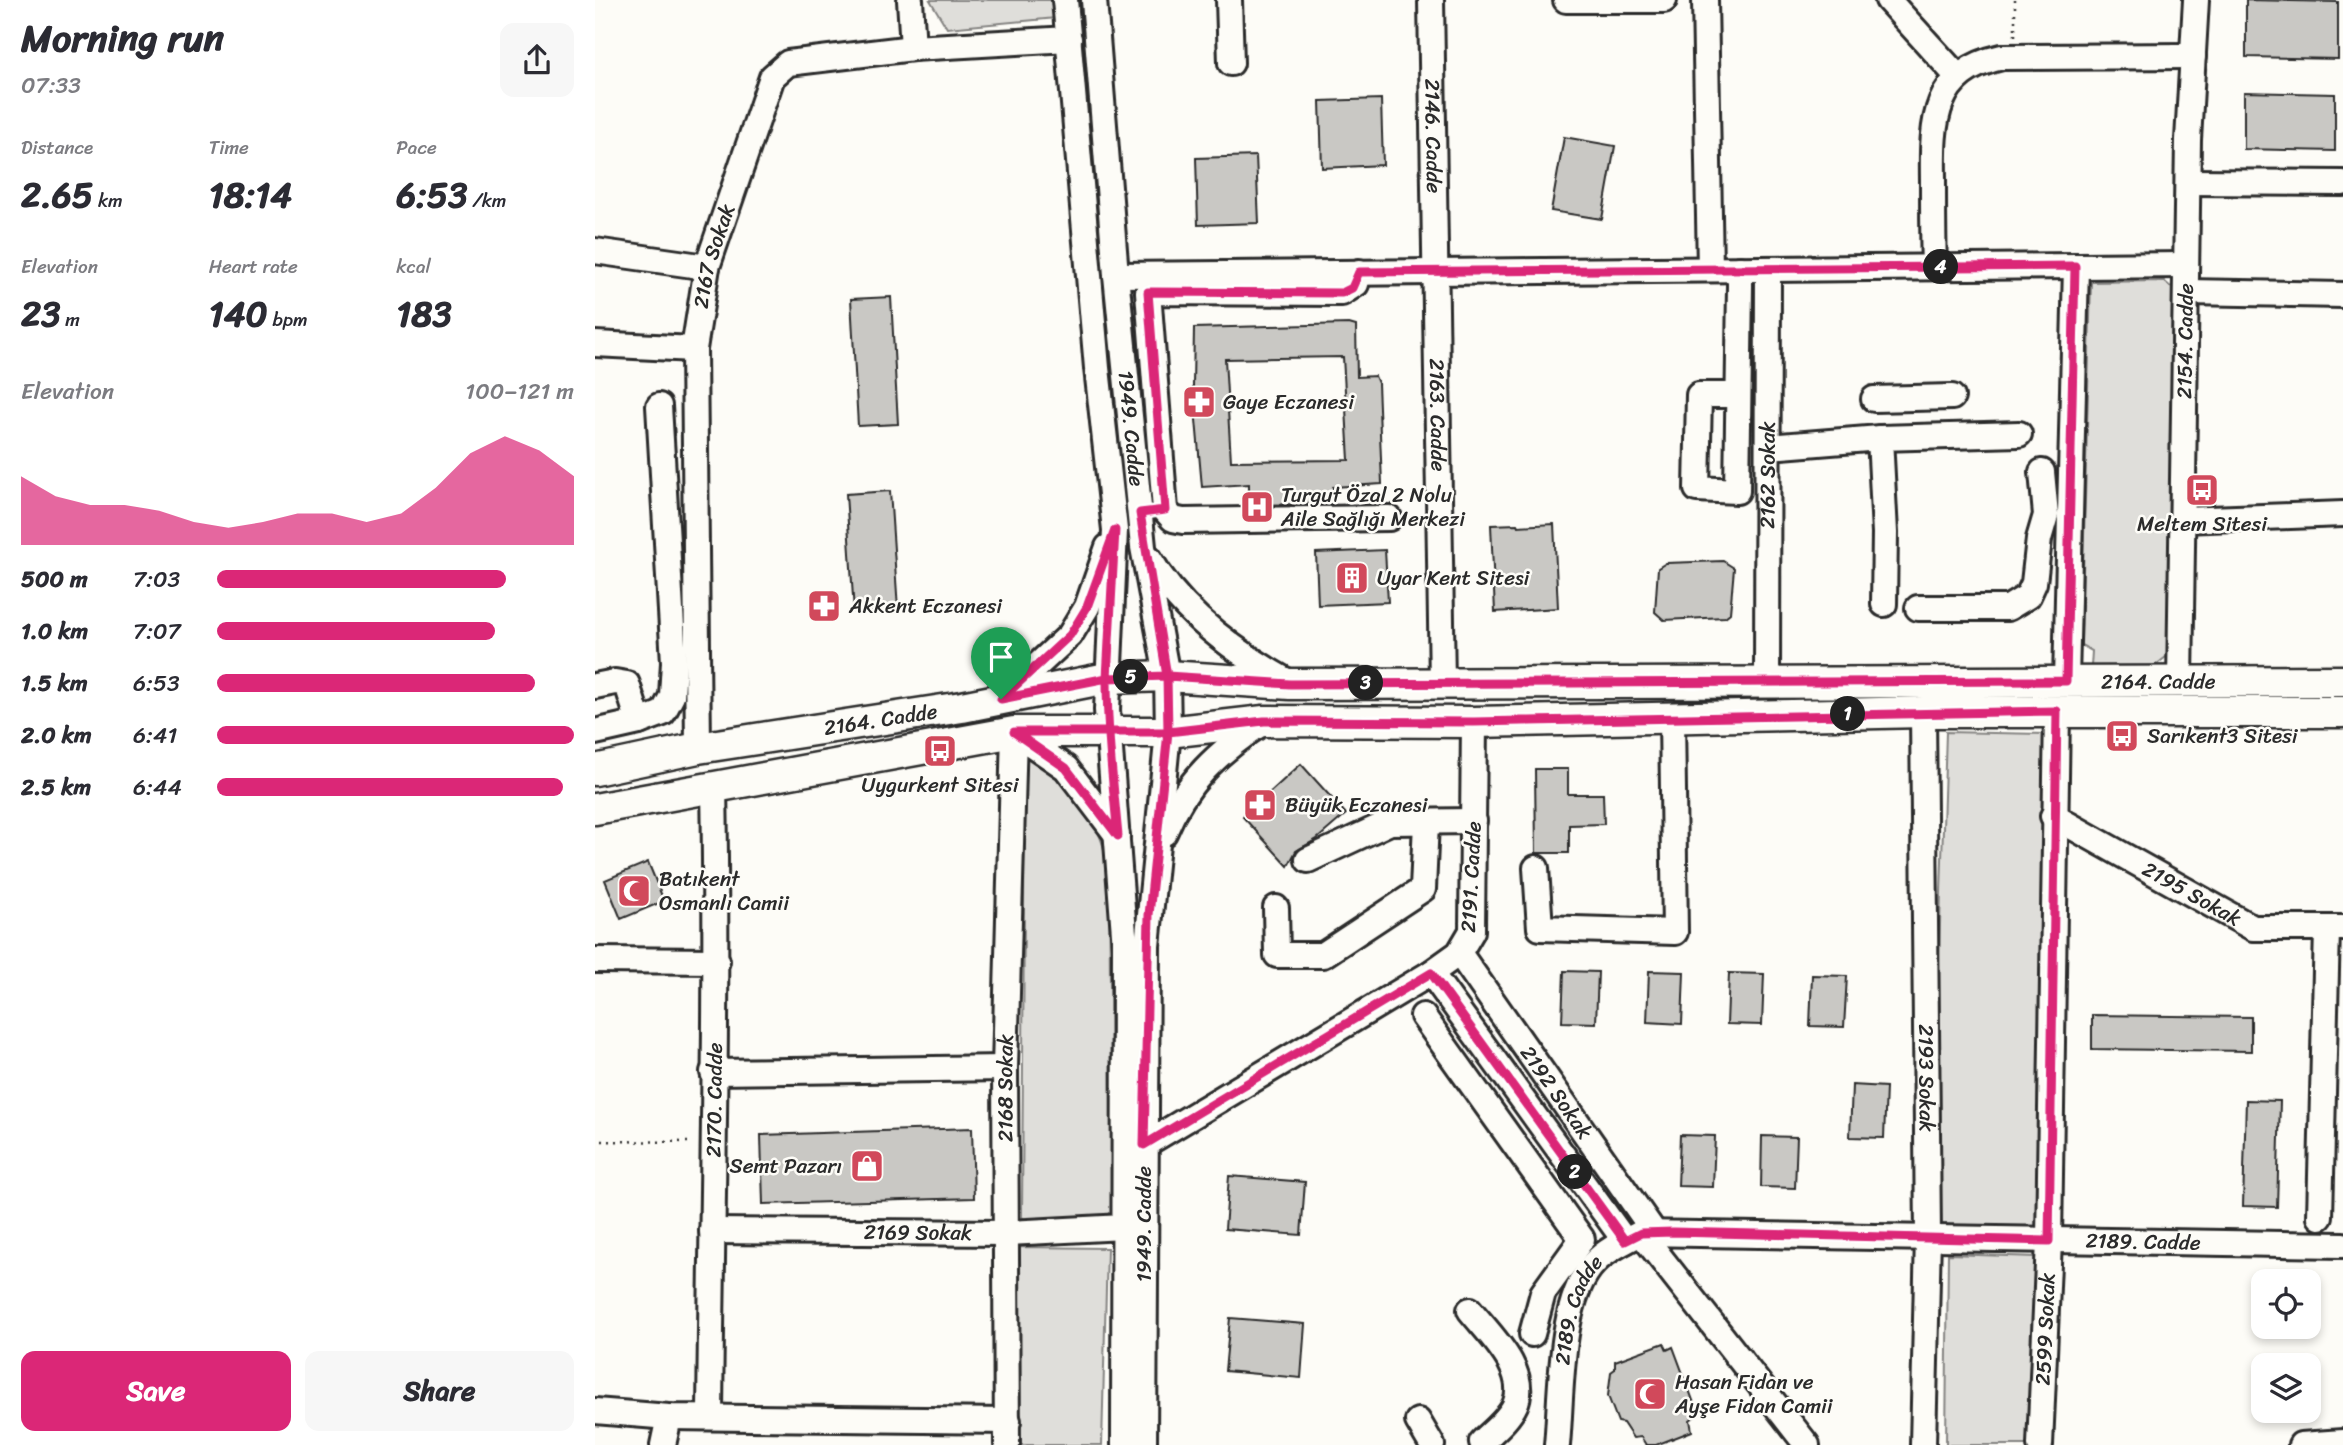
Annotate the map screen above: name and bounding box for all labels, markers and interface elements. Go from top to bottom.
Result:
text: Morning run [21,5,224,72]
button: share [500,23,574,97]
text: 07:33 [21,65,81,106]
street label: 2146. Cadde [1413,78,1453,194]
text: Distance [21,131,93,164]
text: Time [209,131,249,164]
text: Pace [396,131,437,164]
text: 2.65 [21,164,93,226]
text: 18:14 [209,164,292,226]
text: 6:53 [396,164,467,226]
text: km [93,184,123,217]
text: /km [467,184,506,217]
street label: 2167 Sokak [682,199,746,311]
text: Elevation [21,250,98,283]
text: Heart rate [209,250,298,283]
text: kcal [396,250,431,283]
pin: 4 [1923,250,1959,284]
text: 4 [1935,250,1946,283]
text: 23 [21,283,60,345]
text: 140 [209,283,268,345]
text: 183 [396,283,452,345]
street label: 2154. Cadde [2165,283,2205,399]
text: m [60,303,80,336]
text: bpm [268,303,308,336]
street label: 2163. Cadde [1418,358,1458,472]
street label: 1949. Cadde [1107,369,1156,488]
text: Elevation [21,371,114,412]
text: 100–121 m [465,371,574,412]
pharmacy icon: Gaye Eczanesi [1180,383,1218,421]
place label: Gaye Eczanesi [1223,383,1355,421]
street label: 2162 Sokak [1748,421,1787,529]
bus stop icon: Meltem Sitesi [2183,471,2221,509]
place label: Turgut Özal 2 Nolu Aile Sağlığı Merkezi [1280,476,1466,538]
hospital icon: Turgut Özal 2 Nolu Aile Sağlığı Merkezi [1238,488,1276,526]
place label: Meltem Sitesi [2137,505,2268,543]
text: 500 m [21,559,88,600]
text: 7:03 [133,559,180,600]
building icon: Uyar Kent Sitesi [1333,559,1371,597]
place label: Uyar Kent Sitesi [1377,559,1531,597]
pharmacy icon: Akkent Eczanesi [805,587,843,625]
place label: Akkent Eczanesi [848,587,1003,625]
text: 1.0 km [21,611,88,652]
text: 7:07 [133,611,181,652]
pin [971,627,1031,699]
icon: arrive [982,638,1020,676]
pin: 5 [1113,660,1149,694]
text: 5 [1125,660,1136,693]
street label: 2164. Cadde [2101,662,2216,701]
text: 1.5 km [21,663,88,704]
text: 6:53 [133,663,180,704]
pin: 3 [1349,666,1383,700]
text: 3 [1360,666,1371,699]
street label: 2164. Cadde [821,692,940,747]
pin: 1 [1831,696,1865,732]
text: 1 [1843,697,1852,730]
text: 2.0 km [21,715,92,756]
text: 6:41 [133,715,177,756]
bus stop icon: Sarıkent3 Sitesi [2103,717,2141,755]
place label: Sarıkent3 Sitesi [2147,717,2299,755]
bus stop icon: Uygurkent Sitesi [921,732,959,770]
place label: Uygurkent Sitesi [862,766,1020,804]
text: 2.5 km [21,767,91,808]
text: 6:44 [133,767,182,808]
pharmacy icon: Büyük Eczanesi [1241,786,1279,824]
place label: Büyük Eczanesi [1285,786,1429,824]
street label: 2191. Cadde [1449,820,1493,934]
street label: 2195 Sokak [2135,850,2249,937]
place label: Batıkent Osmanlı Camii [659,860,790,922]
mosque icon: Batıkent Osmanlı Camii [615,872,653,910]
street label: 2193 Sokak [1907,1024,1946,1132]
street label: 2168 Sokak [986,1034,1025,1142]
street label: 2192 Sokak [1510,1037,1603,1148]
street label: 2170. Cadde [695,1042,734,1158]
place label: Semt Pazarı [729,1147,842,1185]
shop icon: Semt Pazarı [848,1147,886,1185]
pin: 2 [1557,1154,1593,1190]
text: 2 [1569,1155,1580,1188]
street label: 1949. Cadde [1125,1166,1163,1282]
street label: 2169 Sokak [864,1213,972,1252]
street label: 2189. Cadde [2085,1222,2201,1262]
street label: 2189. Cadde [1543,1245,1613,1367]
map controls [2251,1269,2321,1423]
button: locate [2251,1269,2321,1339]
street label: 2599 Sokak [2024,1272,2067,1386]
button: Save [21,1351,291,1431]
button: Share [305,1351,574,1431]
button: layers [2251,1353,2321,1423]
place label: Hasan Fidan ve Ayşe Fidan Camii [1674,1363,1834,1425]
mosque icon: Hasan Fidan ve Ayşe Fidan Camii [1631,1375,1669,1413]

